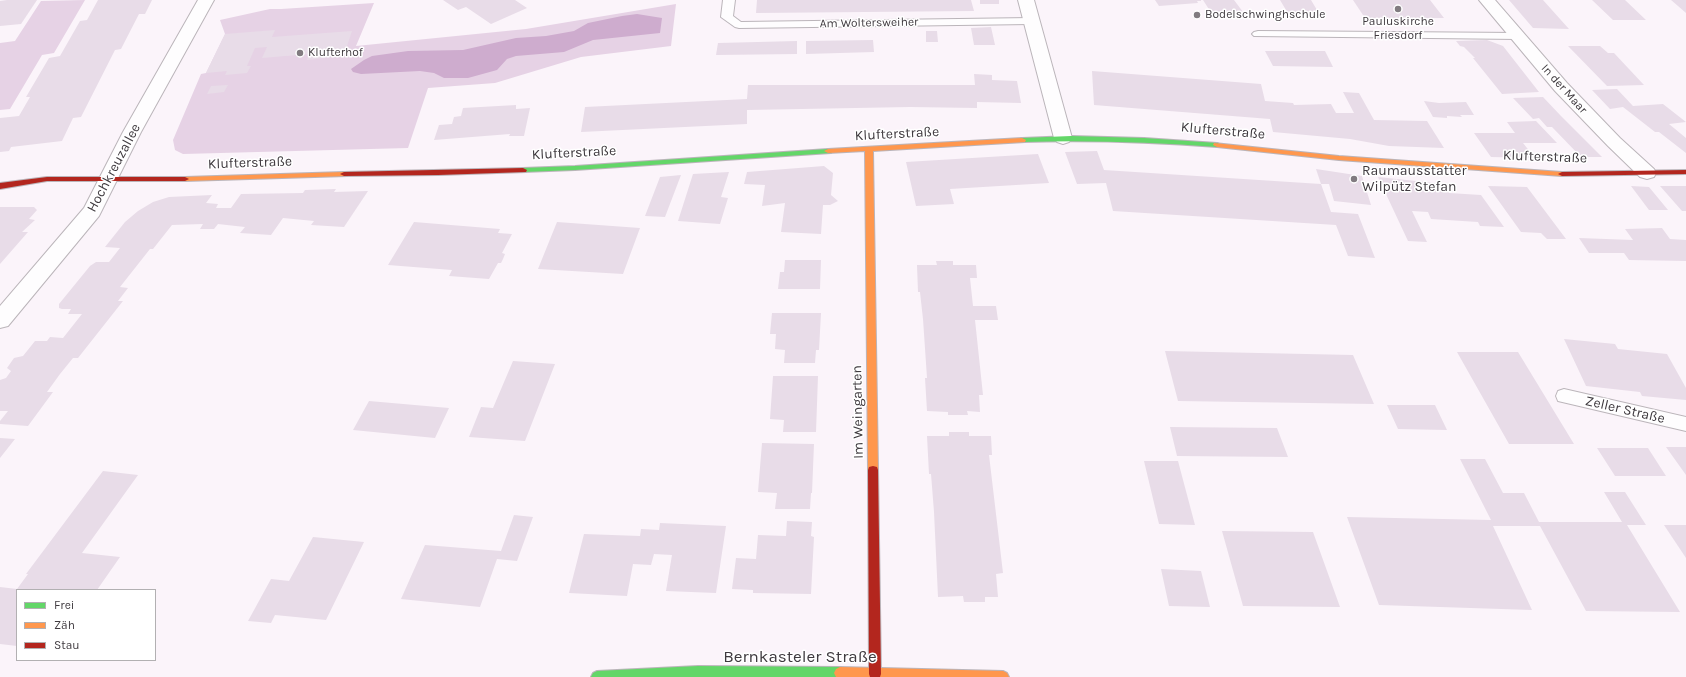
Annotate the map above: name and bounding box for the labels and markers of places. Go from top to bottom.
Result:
marker: Pauluskirche Friesdorf [1393,4,1403,14]
place label: Bodelschwinghschule [1205,8,1325,22]
marker: Bodelschwinghschule [1192,10,1202,20]
place label: Pauluskirche Friesdorf [1362,15,1434,43]
place label: Klufterhof [308,46,363,60]
marker: Klufterhof [295,48,305,58]
place label: Raumausstatter Wilpütz Stefan [1362,163,1467,196]
marker: Raumausstatter Wilpütz Stefan [1349,174,1359,184]

